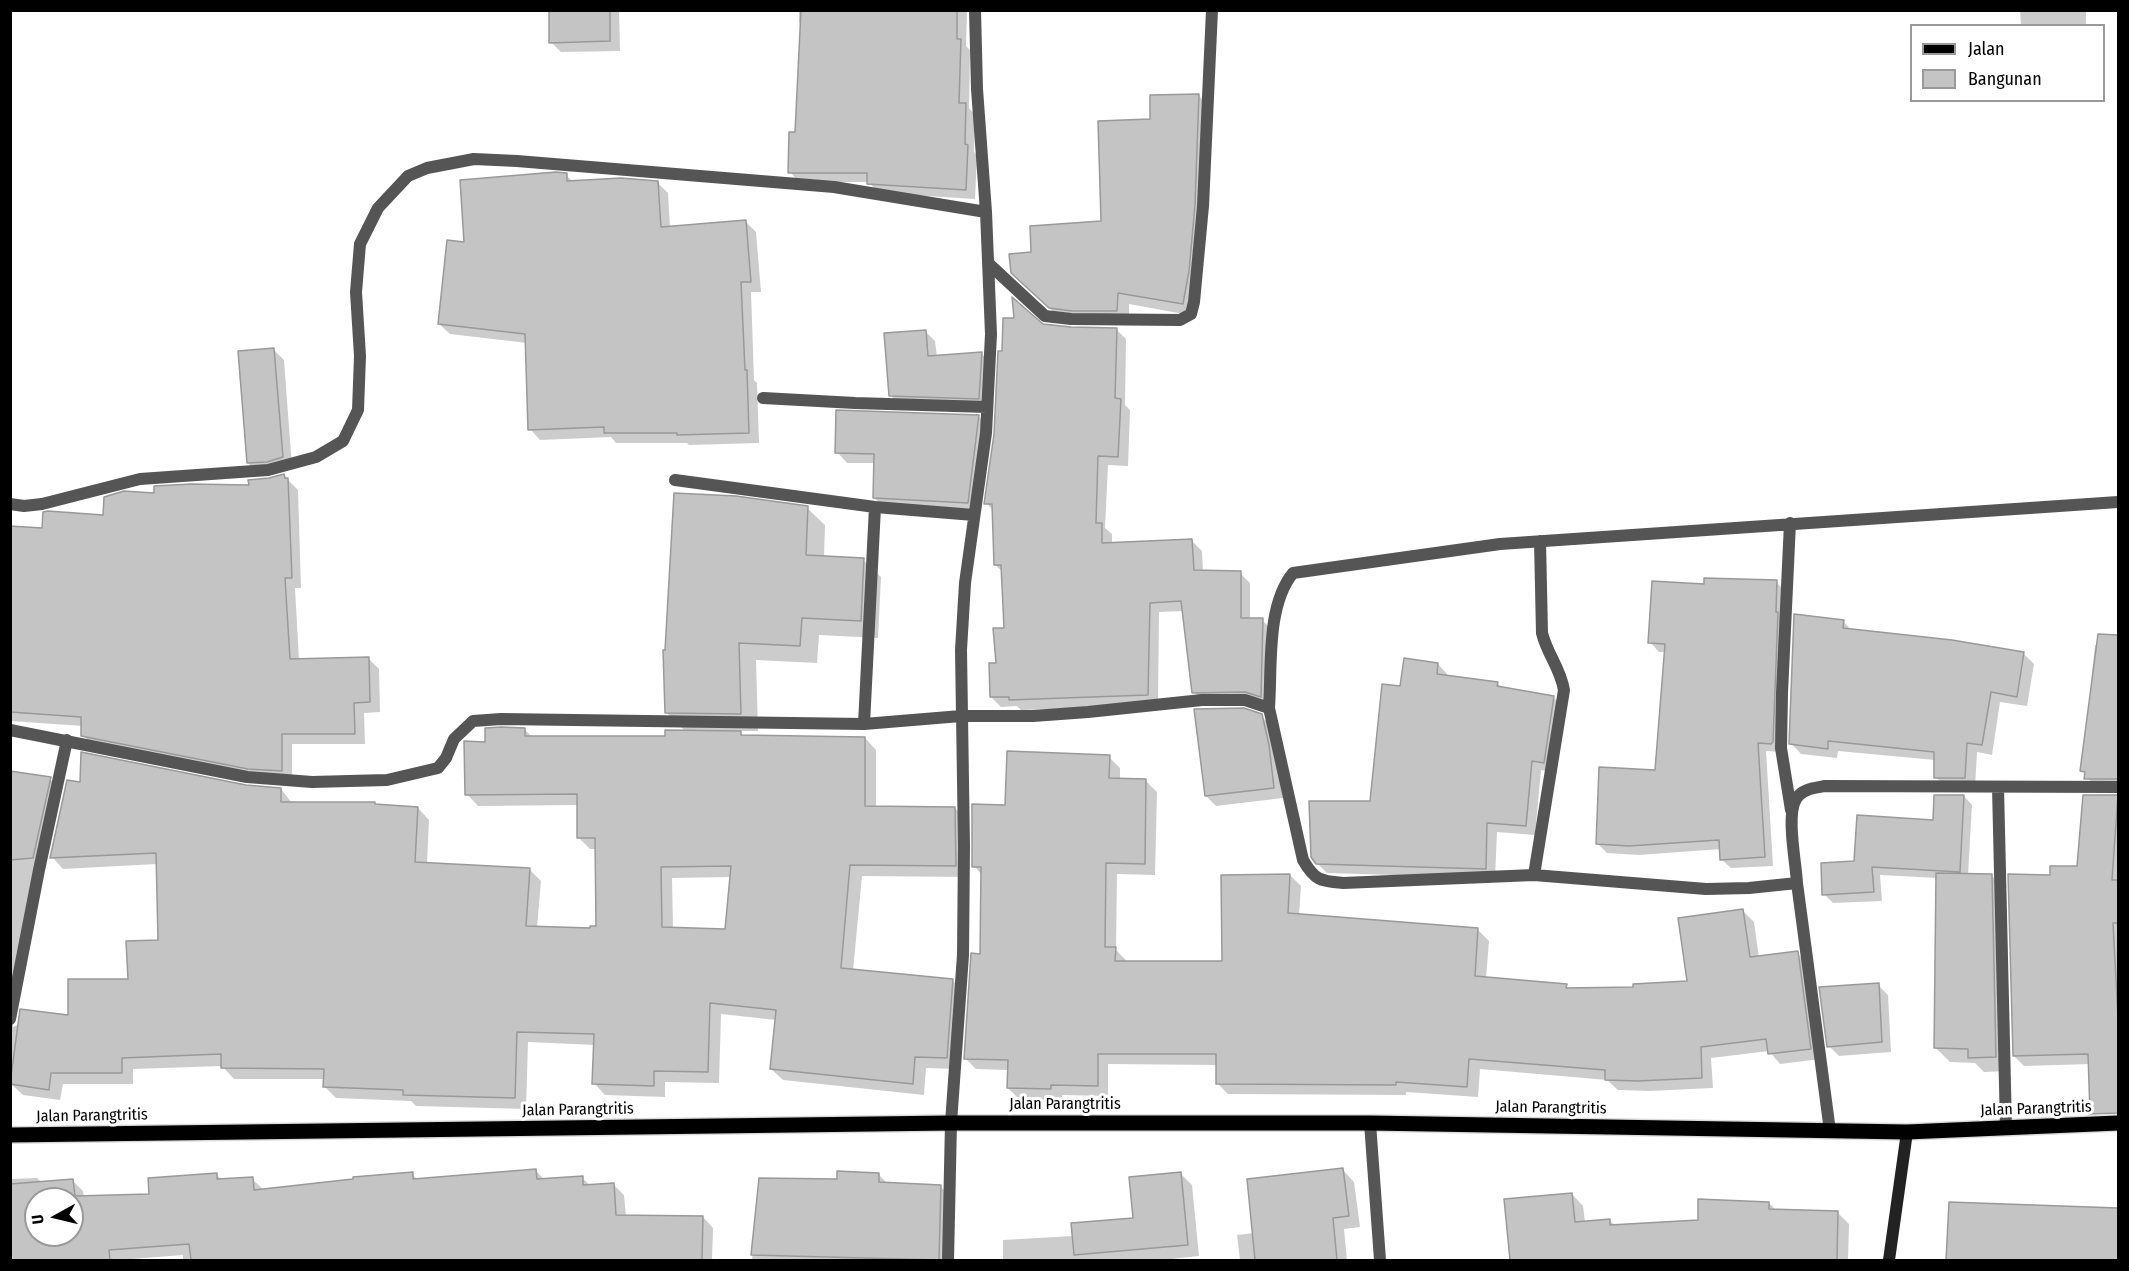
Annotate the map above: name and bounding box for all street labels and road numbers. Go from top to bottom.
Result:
street label: Jalan Parangtritis [1009,1095,1121,1115]
street label: Jalan Parangtritis [1495,1097,1607,1119]
street label: Jalan Parangtritis [1980,1097,2092,1121]
street label: Jalan Parangtritis [522,1099,634,1121]
street label: Jalan Parangtritis [36,1105,148,1127]

